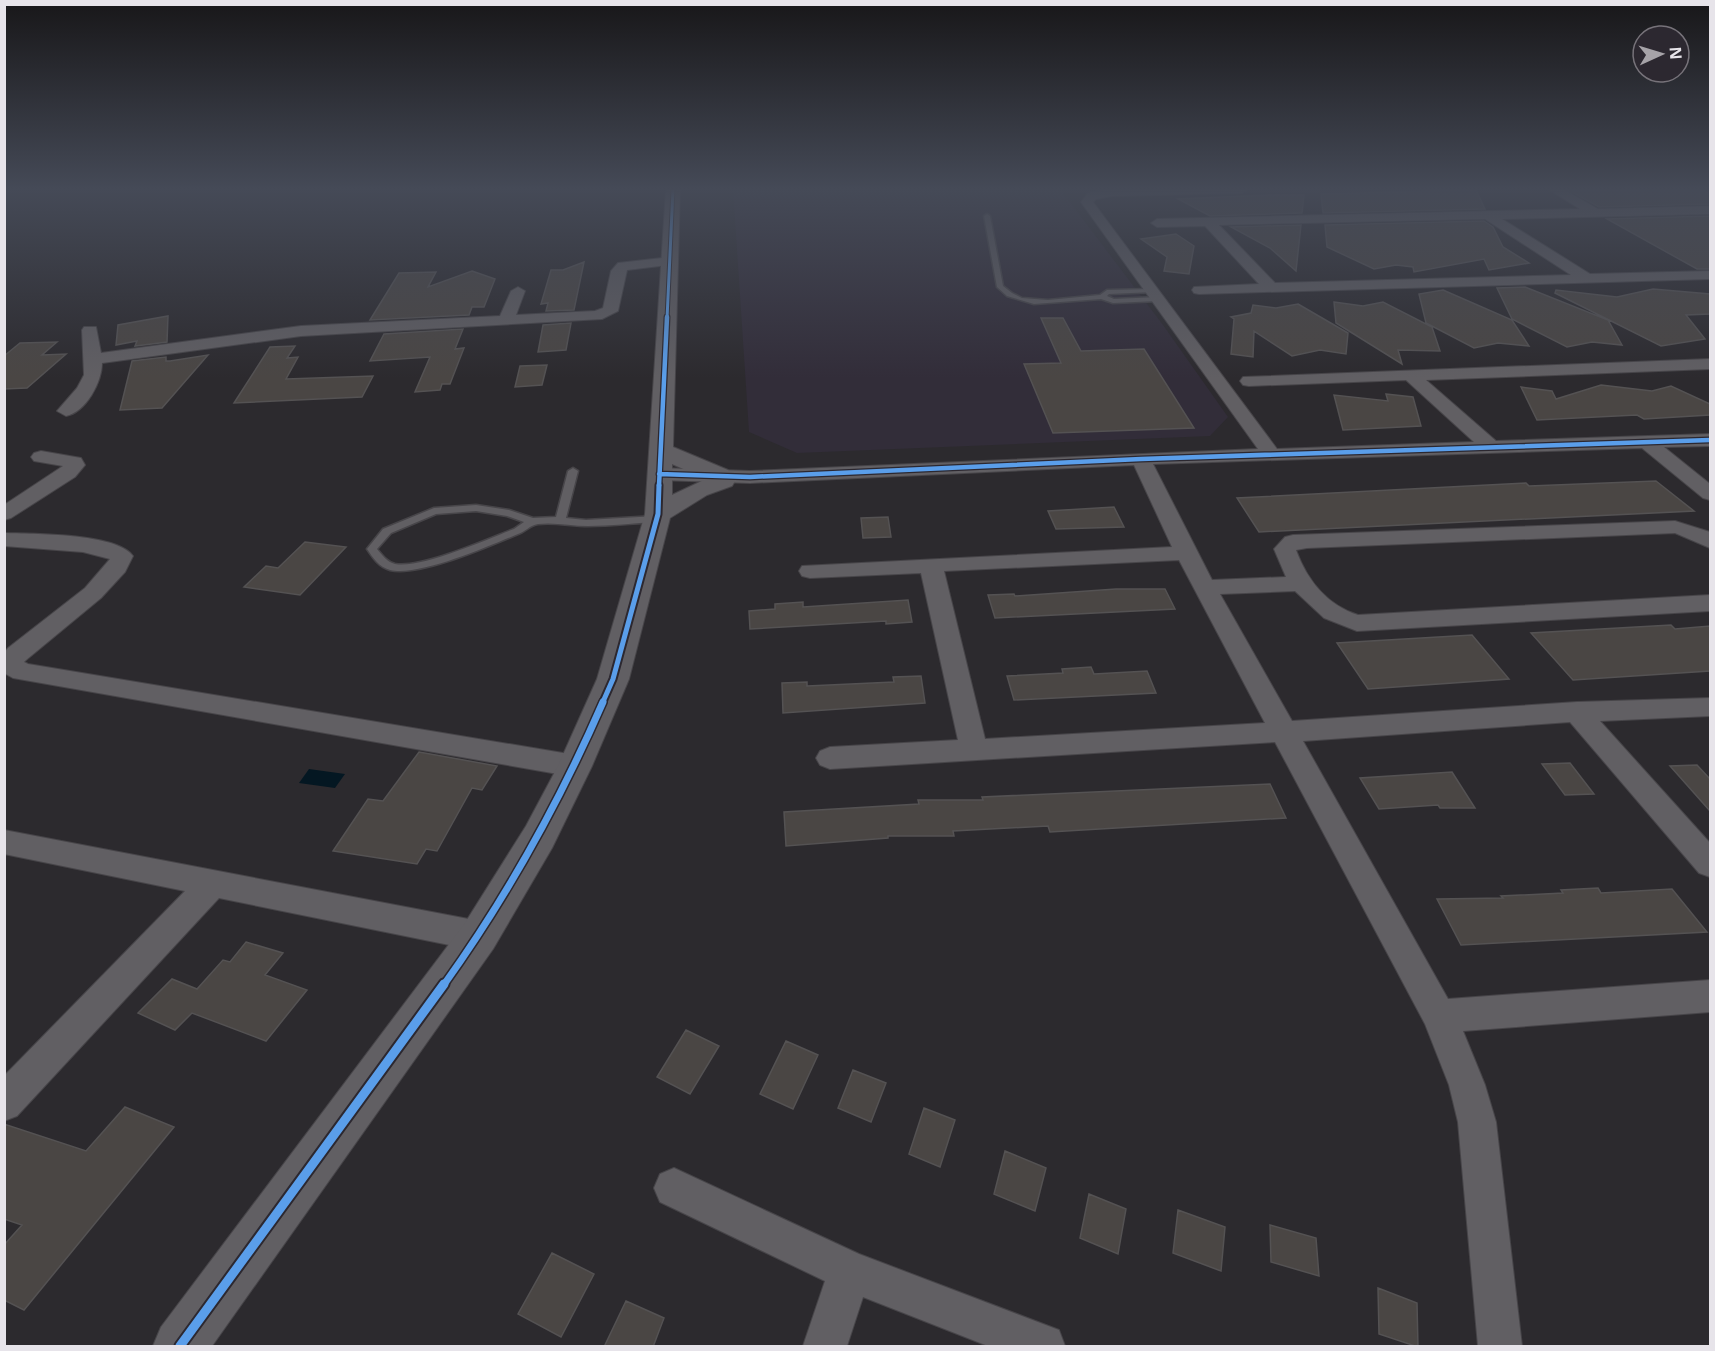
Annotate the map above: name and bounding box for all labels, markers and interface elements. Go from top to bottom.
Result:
north arrow [1631,24,1691,84]
text: N [1665,46,1687,60]

